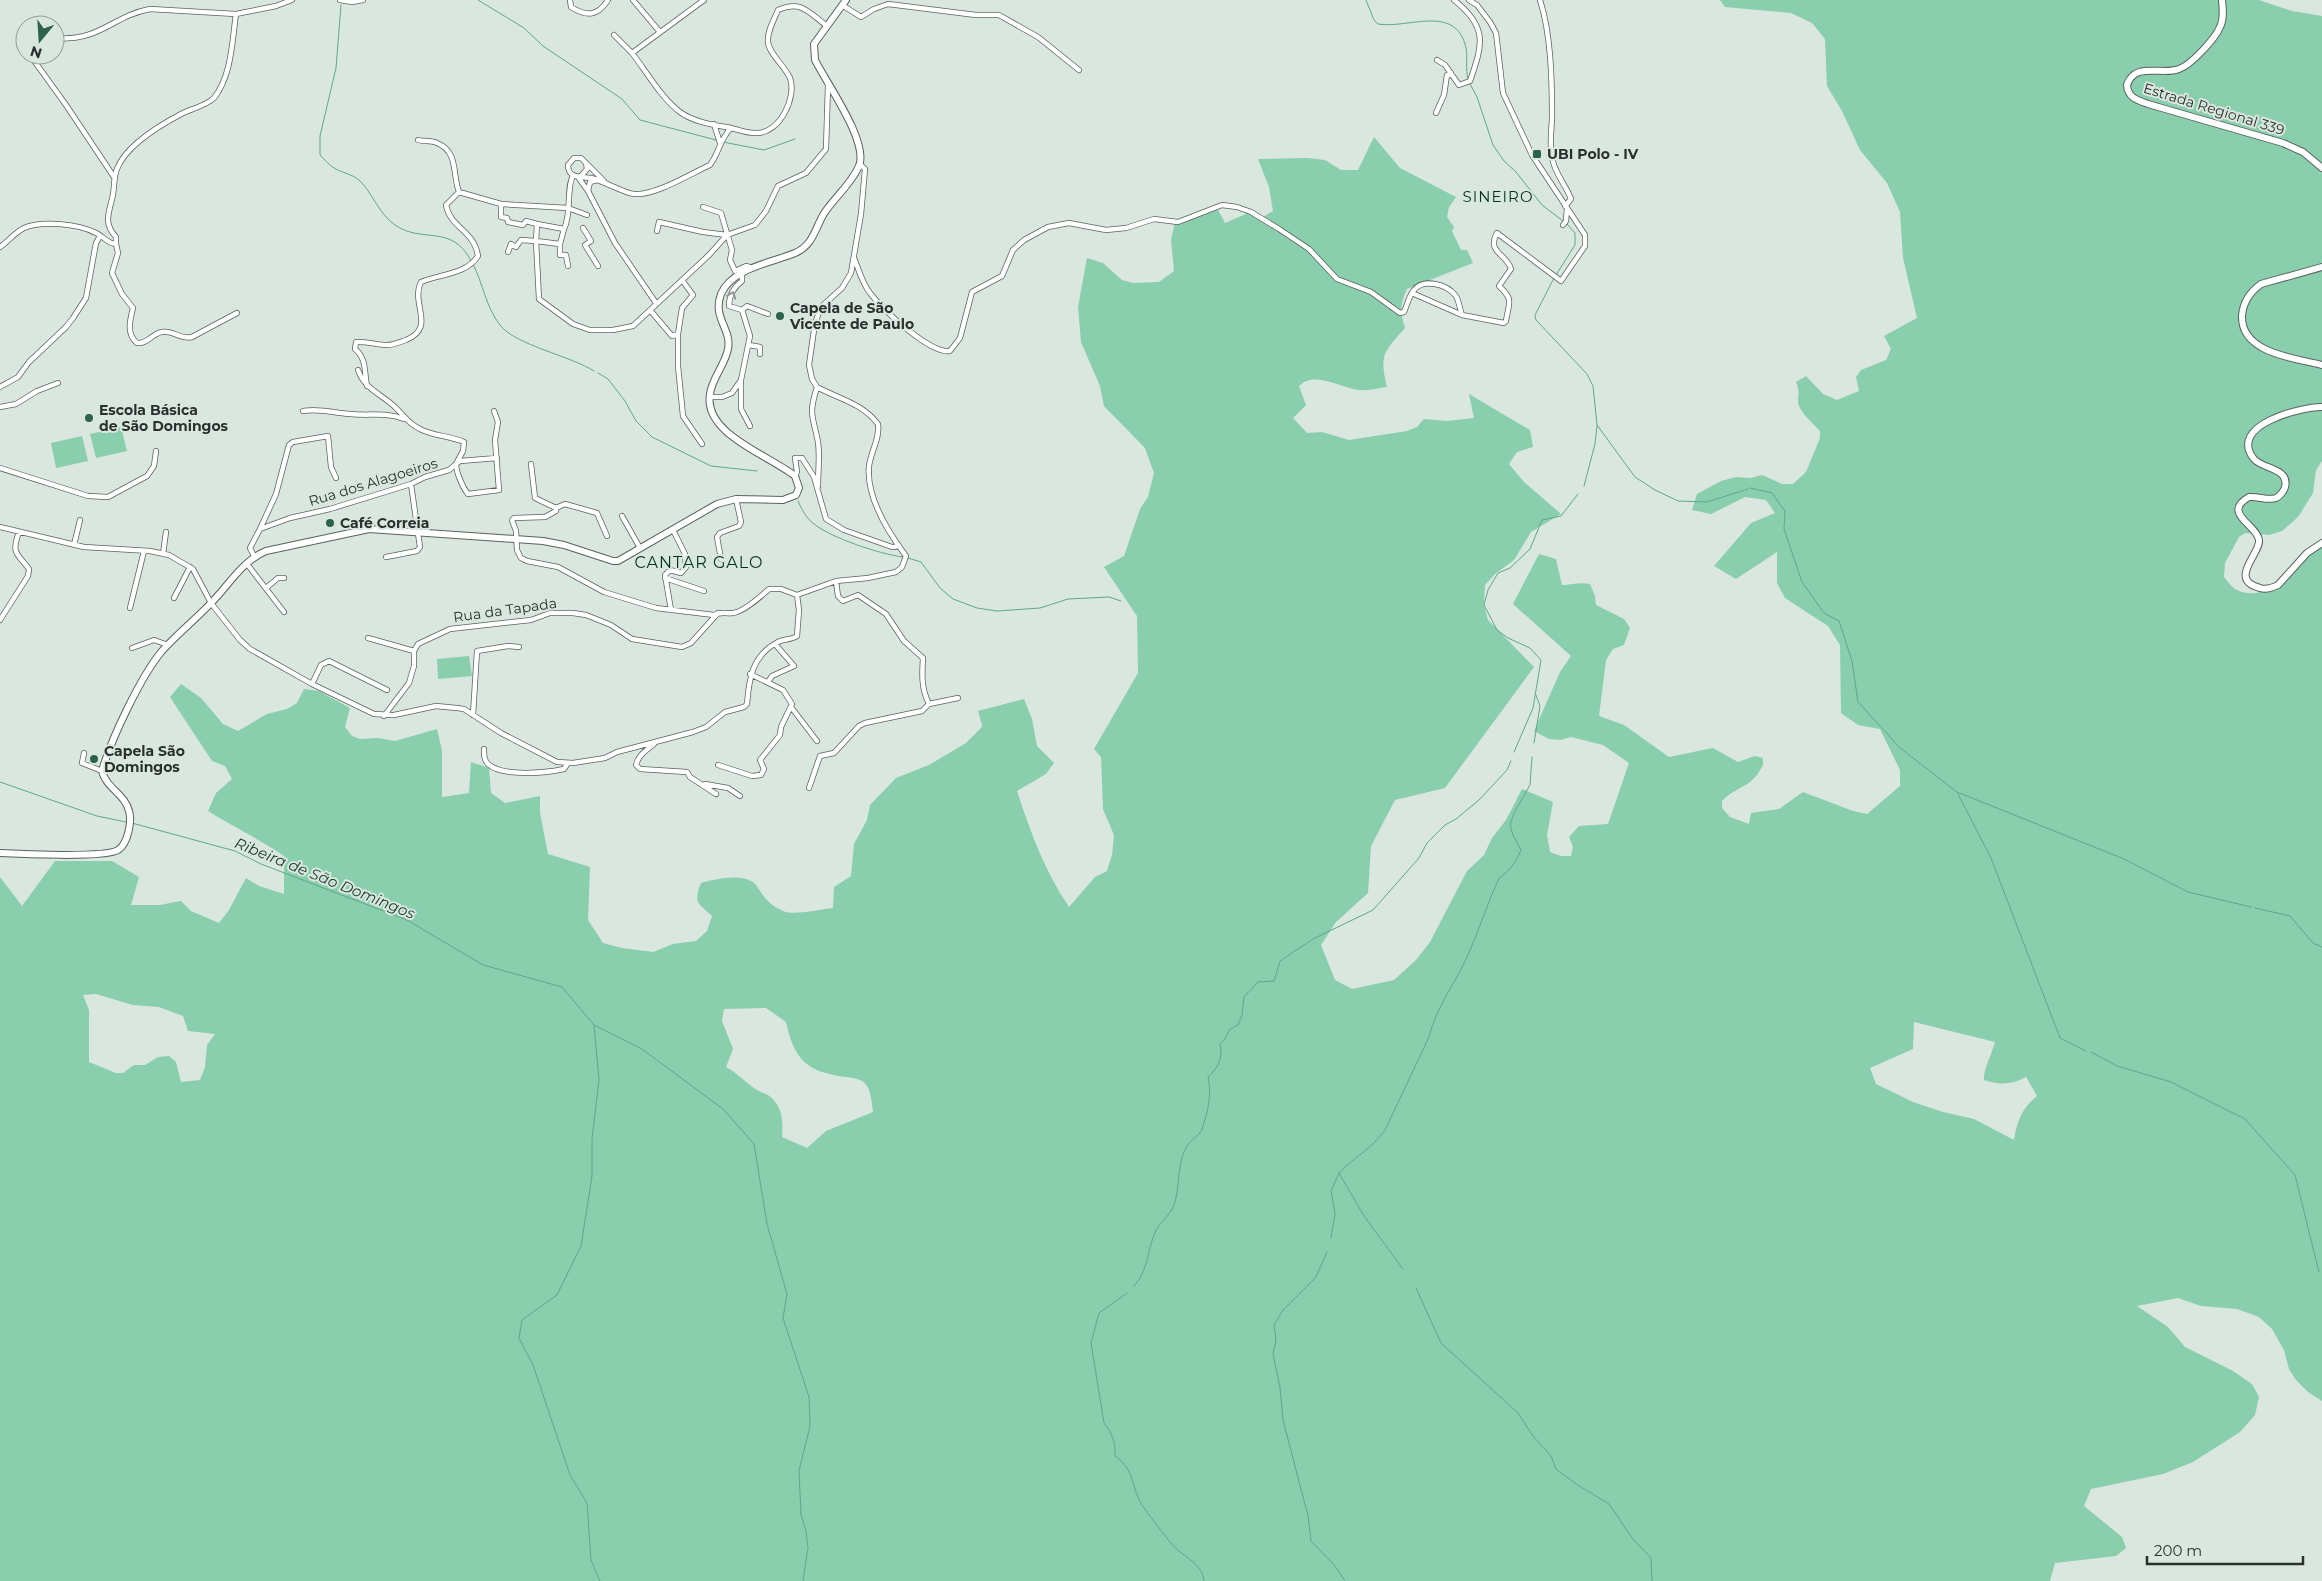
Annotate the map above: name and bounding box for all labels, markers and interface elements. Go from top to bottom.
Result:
north arrow [15,15,65,65]
text: N [28,42,44,63]
street label: Estrada Regional 339 [2141,79,2287,139]
place label: UBI Polo - IV [1547,145,1639,163]
marker: UBI Polo - IV [1531,148,1543,160]
district label: SINEIRO [1463,187,1533,206]
one-way arrow [726,291,736,299]
place label: Capela de São Vicente de Paulo [789,299,914,333]
marker: Capela de São Vicente de Paulo [774,310,786,322]
place label: Escola Básica de São Domingos [99,401,229,435]
marker: Escola Básica de São Domingos [83,412,95,424]
street label: Rua dos Alagoeiros [306,454,440,510]
place label: Café Correia [340,514,429,532]
marker: Café Correia [324,517,336,529]
district label: CANTAR GALO [635,553,763,572]
street label: Rua da Tapada [452,594,558,626]
place label: Capela São Domingos [104,742,185,776]
marker: Capela São Domingos [88,753,100,765]
water label: Ribeira de São Domingos [232,833,419,923]
scale bar [2147,1534,2303,1566]
text: 200 m [2154,1541,2202,1560]

